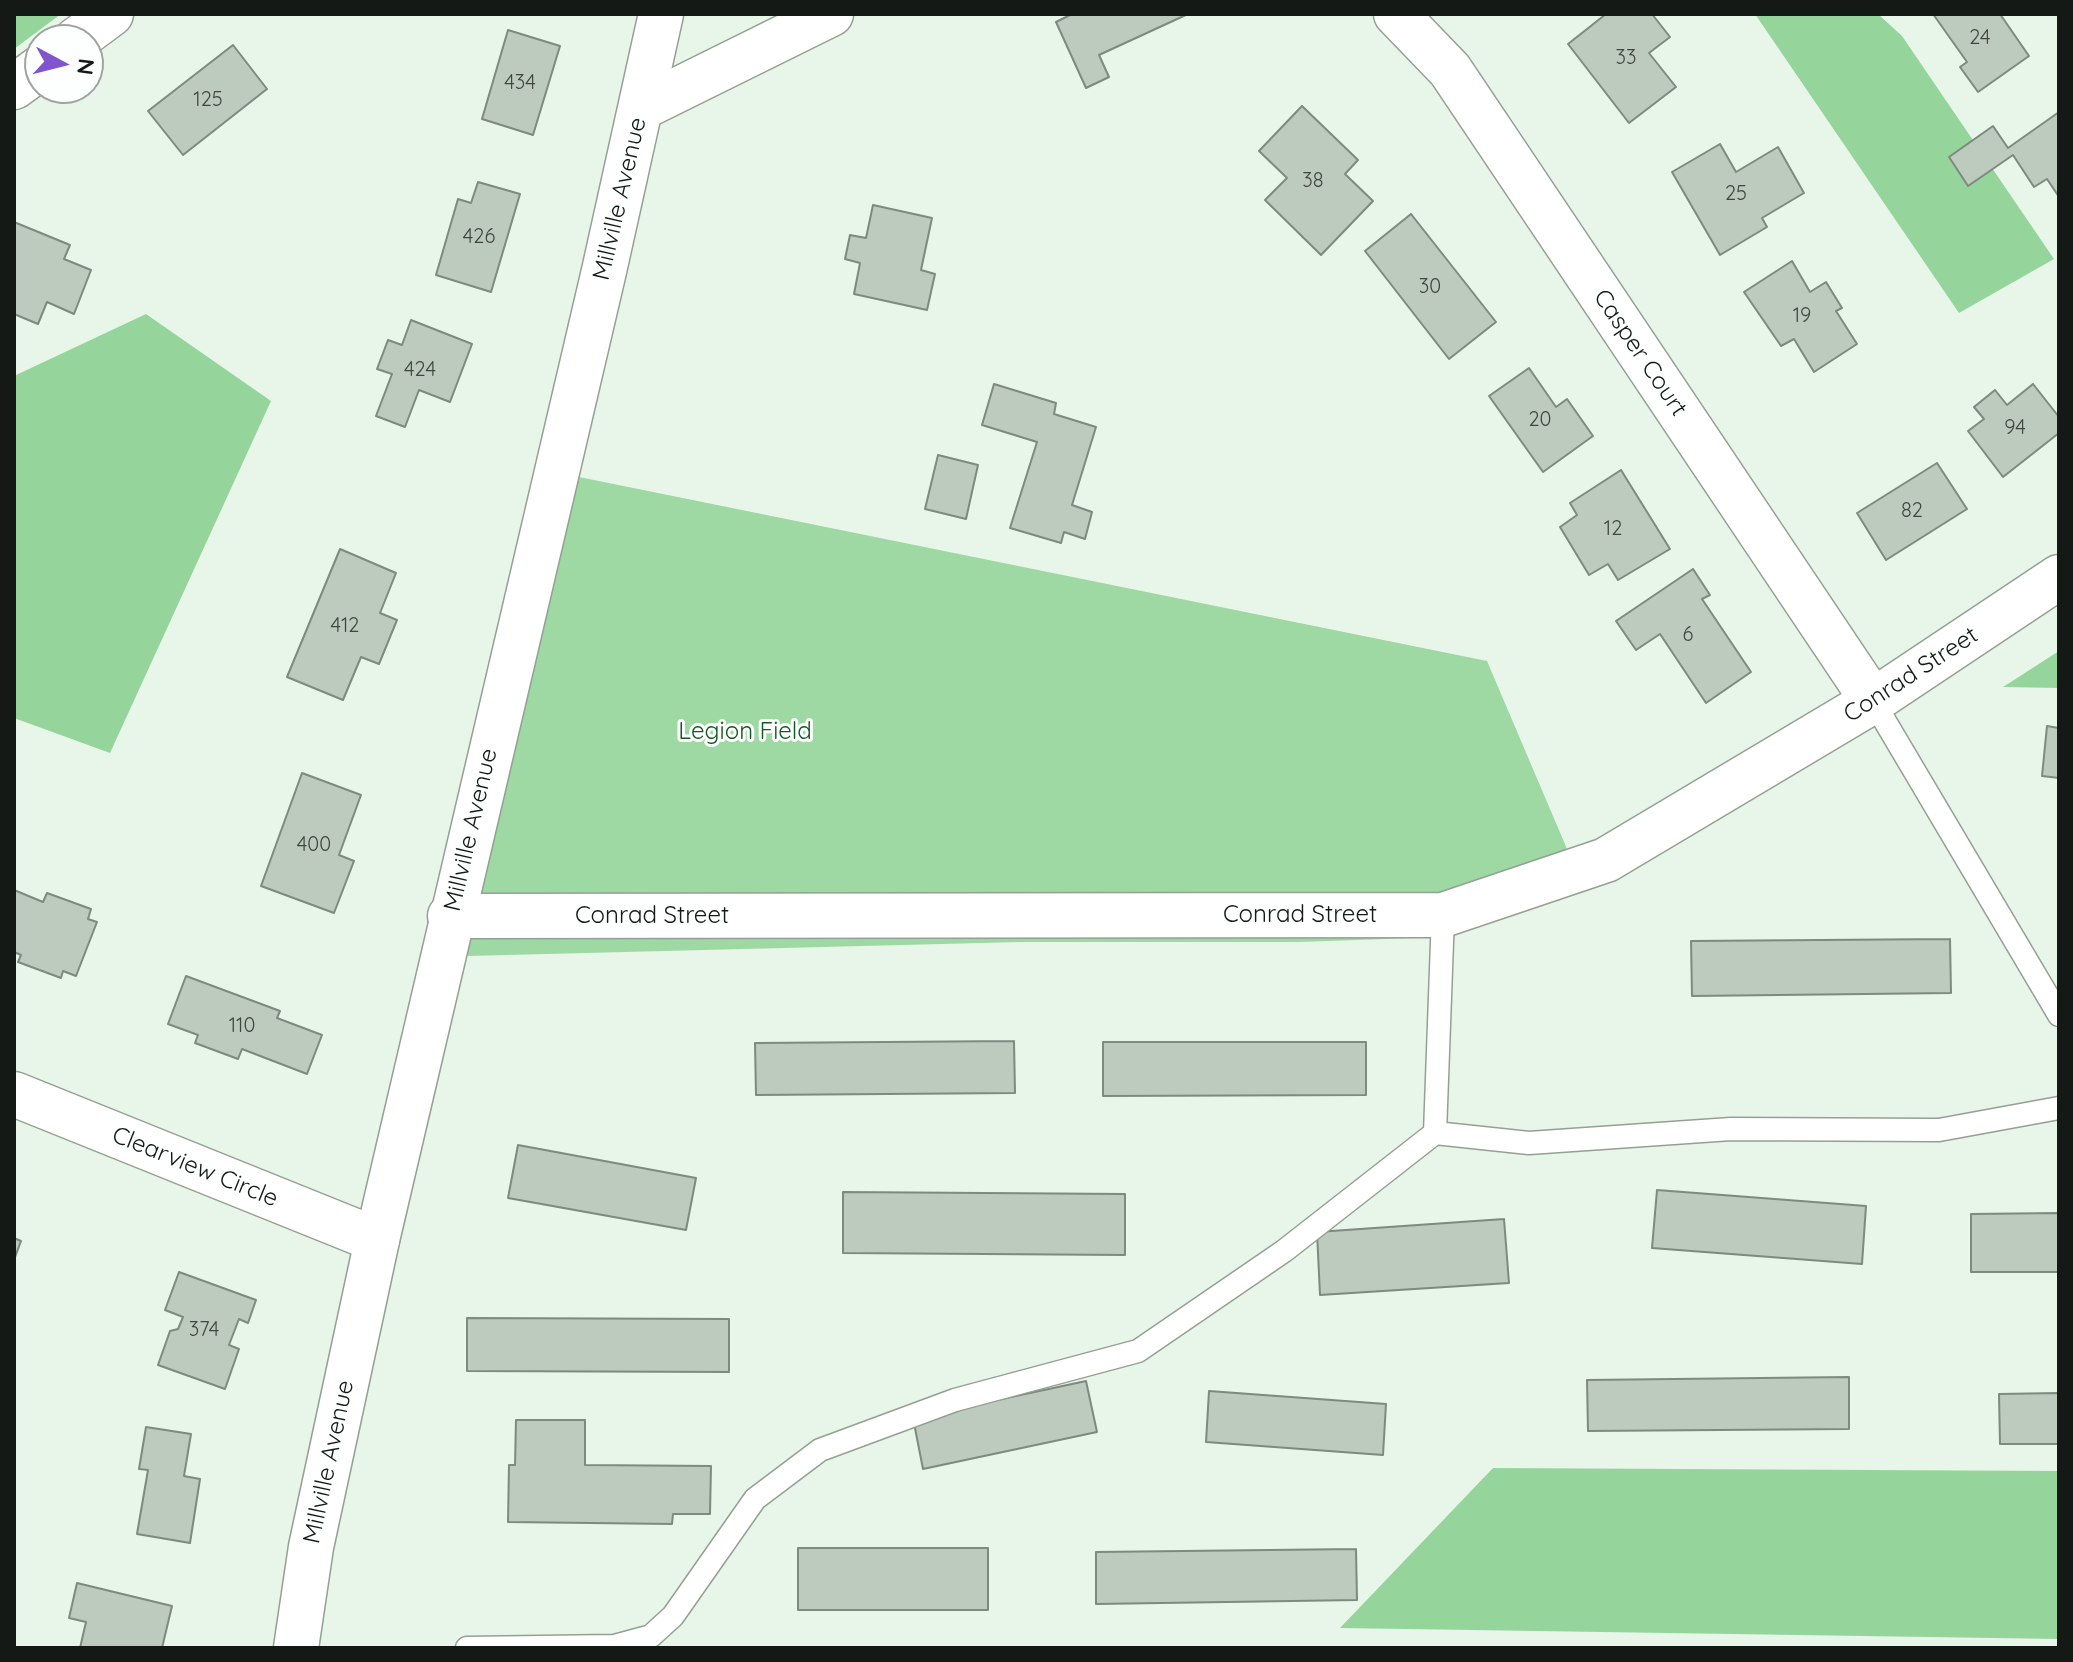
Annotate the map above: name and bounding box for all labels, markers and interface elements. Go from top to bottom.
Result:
north arrow [24,24,104,104]
house number: 24 [1969,26,1991,50]
house number: 33 [1616,46,1636,70]
text: N [71,57,101,76]
house number: 434 [504,71,536,95]
house number: 125 [193,88,223,112]
street label: Millville Avenue [587,115,653,283]
house number: 38 [1302,169,1324,193]
house number: 25 [1725,182,1747,206]
house number: 426 [463,225,495,249]
house number: 30 [1419,275,1441,299]
street label: Casper Court [1587,284,1693,422]
house number: 19 [1793,304,1811,328]
house number: 424 [404,358,436,382]
house number: 20 [1529,408,1551,432]
house number: 94 [2004,416,2026,440]
house number: 82 [1901,499,1923,523]
house number: 12 [1604,517,1622,541]
house number: 412 [331,614,359,638]
street label: Conrad Street [1838,621,1984,729]
house number: 6 [1683,623,1693,647]
park label: Legion Field [678,718,812,746]
street label: Millville Avenue [438,746,504,914]
house number: 400 [297,833,331,857]
street label: Conrad Street [1223,901,1377,929]
street label: Conrad Street [575,902,729,930]
house number: 110 [229,1014,255,1038]
street label: Clearview Circle [108,1121,282,1213]
house number: 374 [189,1318,219,1342]
street label: Millville Avenue [298,1378,360,1546]

